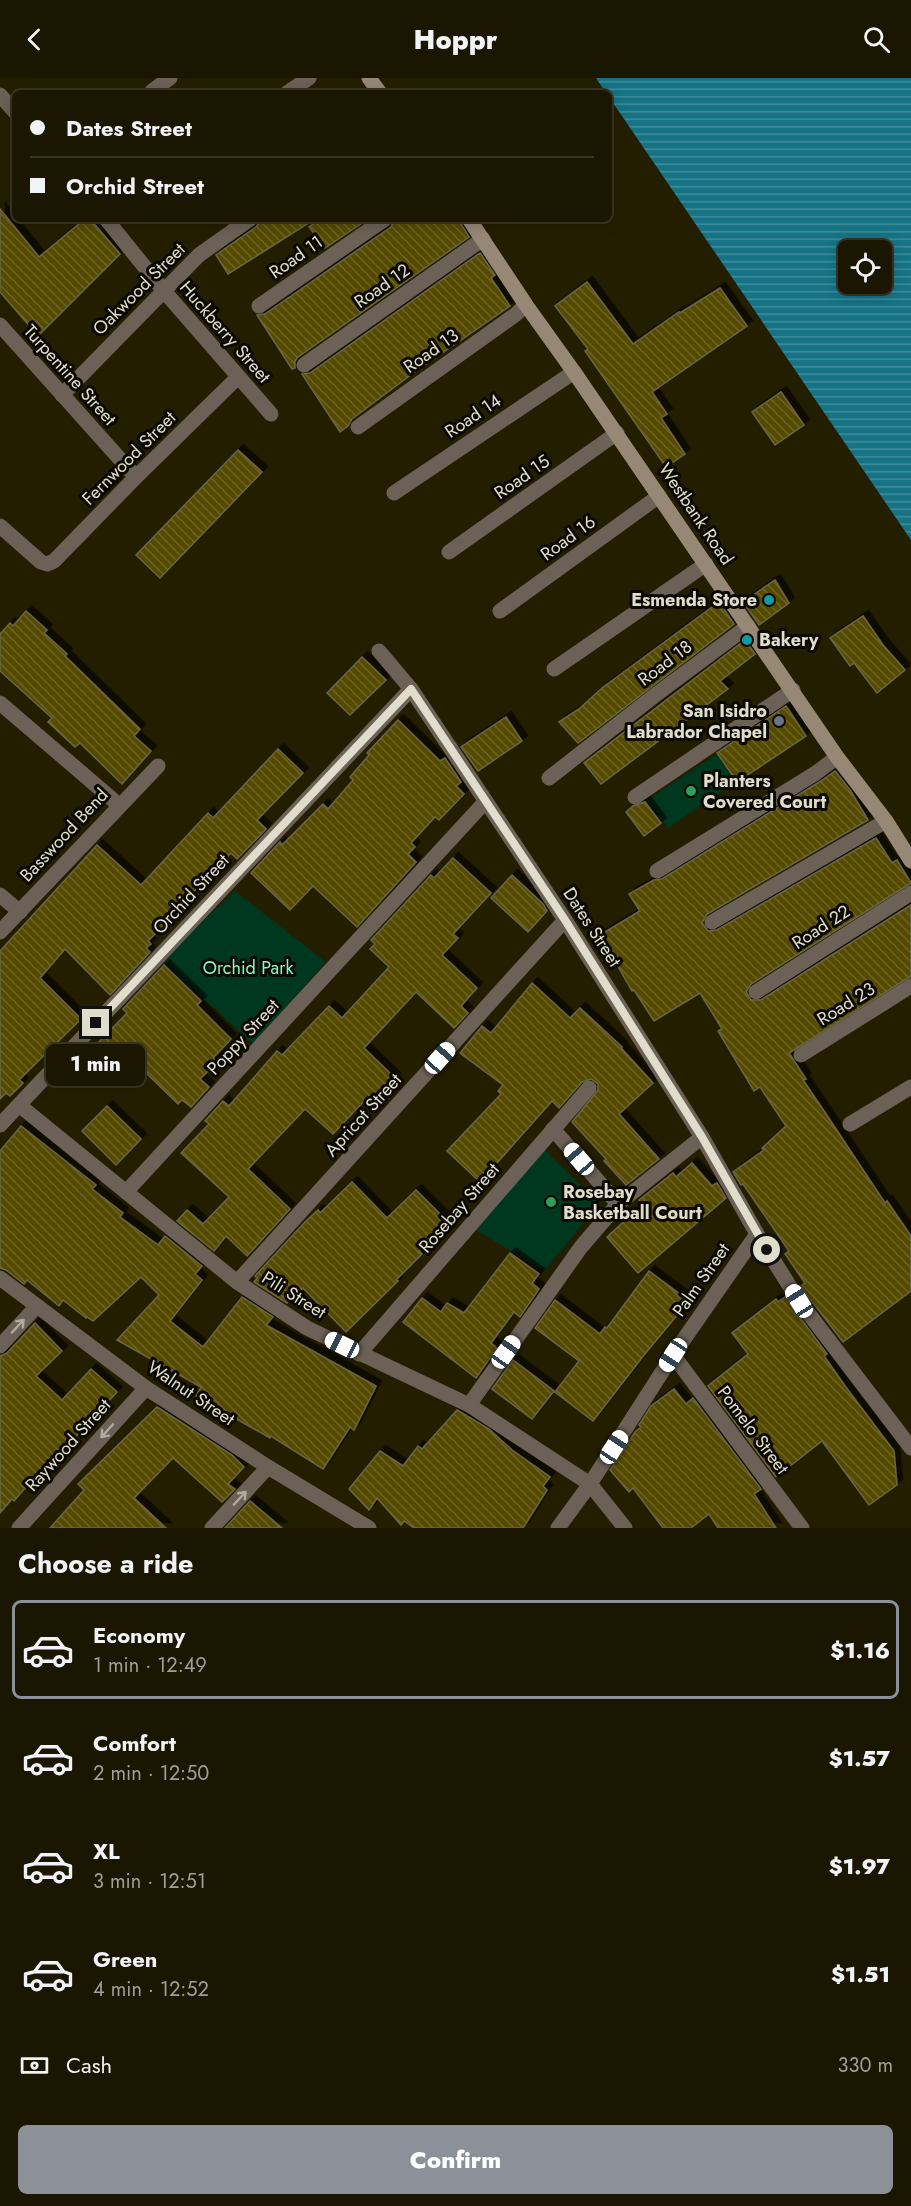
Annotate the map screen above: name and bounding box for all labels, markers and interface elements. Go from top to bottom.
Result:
text: Hoppr [414,20,497,59]
icon: back [18,23,51,56]
icon: search [860,23,893,56]
text: Dates Street [66,112,192,144]
text: Orchid Street [66,170,204,202]
street label: Road 11 [264,229,328,285]
street label: Oakwood Street [87,236,192,341]
map controls [838,240,892,294]
button: locate [838,240,892,294]
street label: Road 12 [349,257,415,315]
street label: Huckberry Street [173,275,277,389]
street label: Turpentine Street [18,319,123,432]
street label: Road 13 [398,322,464,379]
street label: Road 14 [440,388,506,444]
street label: Fernwood Street [76,405,182,511]
street label: Road 15 [489,448,555,506]
street label: Westbank Road [652,458,740,570]
street label: Road 16 [535,509,601,567]
place label: Esmenda Store [631,587,757,613]
marker: Esmenda Store [762,593,776,607]
place label: Bakery [759,627,819,653]
marker: Bakery [740,633,754,647]
street label: Road 18 [632,634,698,692]
place label: San Isidro Labrador Chapel [626,698,767,745]
marker: San Isidro Labrador Chapel [772,714,786,728]
place label: Planters Covered Court [703,768,826,815]
street label: Basswood Bend [14,782,114,888]
marker: Planters Covered Court [684,784,698,798]
street label: Orchid Street [147,848,236,940]
street label: Dates Street [557,882,628,972]
street label: Road 22 [787,898,855,956]
park label: Orchid Park [203,955,293,981]
street label: Road 23 [812,976,880,1032]
street label: Poppy Street [201,993,286,1081]
route end [82,1009,109,1036]
car [421,1039,459,1077]
callout: 1 min [46,1044,146,1086]
text: 1 min [70,1050,121,1079]
street label: Apricot Street [319,1067,408,1162]
car [560,1140,598,1178]
street label: Rosebay Street [413,1157,506,1259]
place label: Rosebay Basketball Court [563,1179,702,1226]
marker: Rosebay Basketball Court [544,1195,558,1209]
route start [753,1236,780,1263]
street label: Palm Street [666,1237,736,1322]
street label: Pili Street [257,1265,332,1325]
car [782,1281,816,1321]
one-way arrow [11,1319,25,1334]
car [322,1329,362,1361]
car [488,1332,524,1372]
car [656,1335,690,1375]
street label: Walnut Street [142,1354,240,1432]
street label: Pomelo Street [711,1380,795,1480]
street label: Raywood Street [19,1392,117,1497]
one-way arrow [100,1423,114,1438]
car [597,1427,631,1467]
one-way arrow [233,1490,247,1505]
text: Choose a ride [18,1544,193,1583]
text: Economy [93,1619,185,1651]
icon: car [21,1623,75,1677]
text: $1.16 [830,1634,890,1666]
text: 1 min · 12:49 [93,1651,207,1680]
text: Comfort [93,1727,176,1759]
icon: car [21,1731,75,1785]
text: $1.57 [829,1742,890,1774]
text: 2 min · 12:50 [93,1759,209,1788]
text: XL [93,1835,120,1867]
icon: car [21,1839,75,1893]
text: $1.97 [829,1850,890,1882]
text: 3 min · 12:51 [93,1867,206,1896]
text: Green [93,1943,157,1975]
icon: car [21,1947,75,2001]
text: $1.51 [831,1958,890,1990]
text: 4 min · 12:52 [93,1975,209,2004]
icon: cash [18,2049,51,2082]
text: Cash [66,2049,112,2081]
text: 330 m [838,2051,893,2080]
button: Confirm [18,2125,893,2194]

